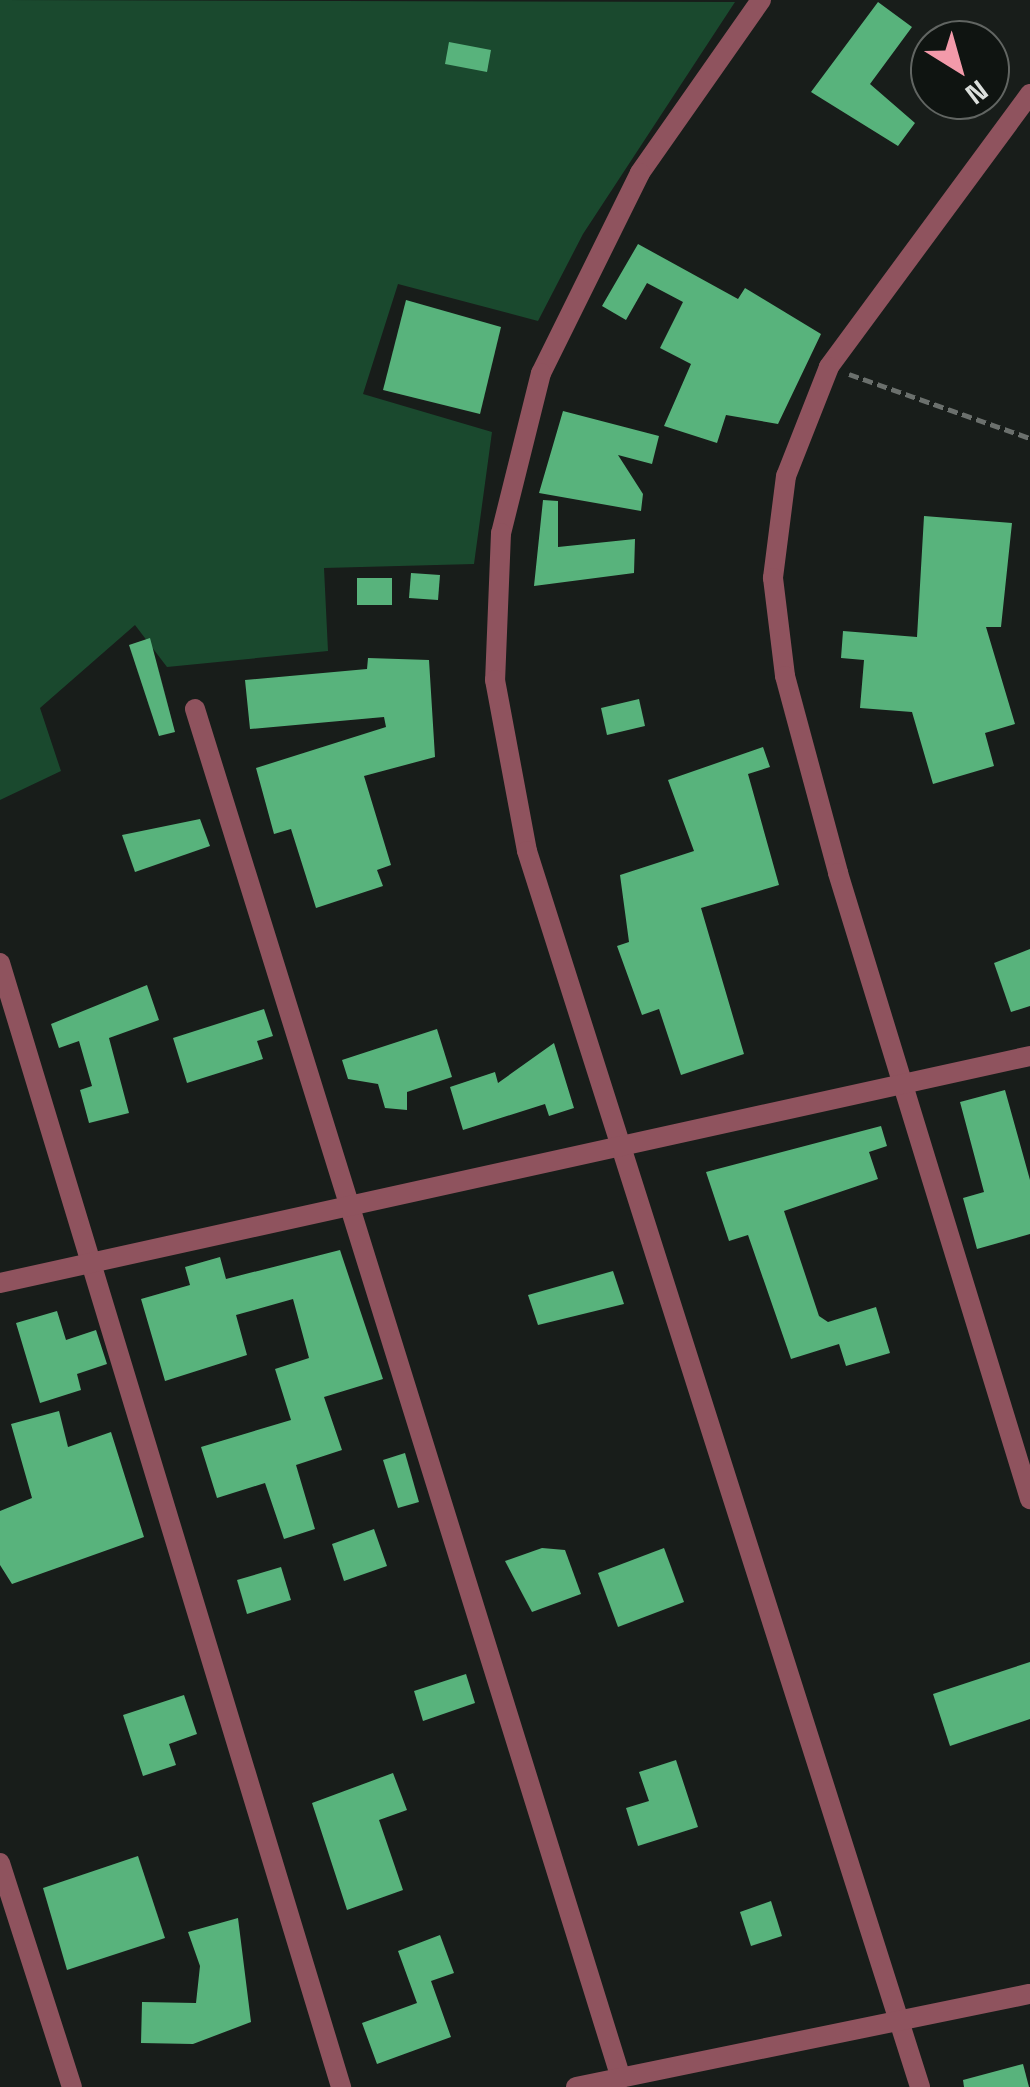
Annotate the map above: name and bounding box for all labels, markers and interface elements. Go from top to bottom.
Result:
north arrow [910,20,1010,120]
text: N [959,72,995,112]

